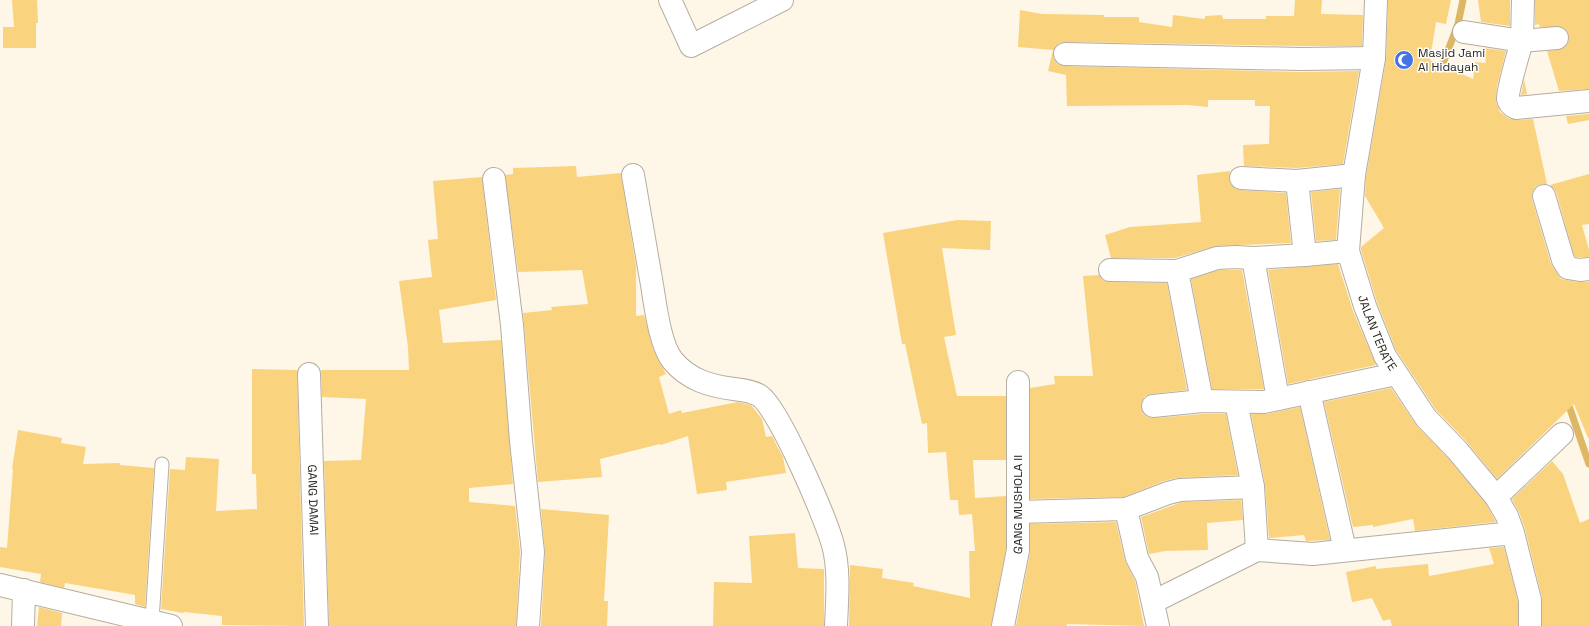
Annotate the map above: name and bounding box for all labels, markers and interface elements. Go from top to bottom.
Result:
place label: Masjid Jami Al Hidayah [1418,45,1485,75]
mosque icon: Masjid Jami Al Hidayah [1393,49,1415,71]
street label: JALAN TERATE [1354,293,1401,374]
street label: GANG MUSHOLA II [1009,455,1027,555]
street label: GANG DAMAI [304,464,322,536]

